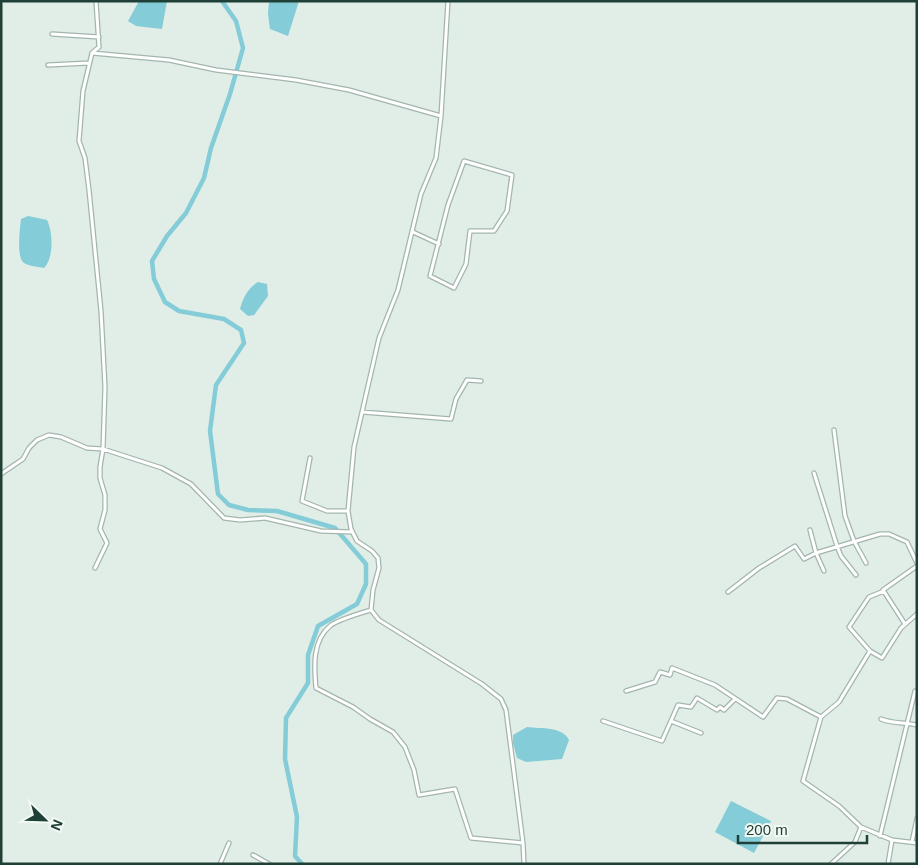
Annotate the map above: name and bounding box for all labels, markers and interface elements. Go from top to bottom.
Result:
north arrow [20,795,70,845]
scale bar [738,812,867,844]
text: N [48,817,66,833]
text: 200 m [746,821,788,838]

